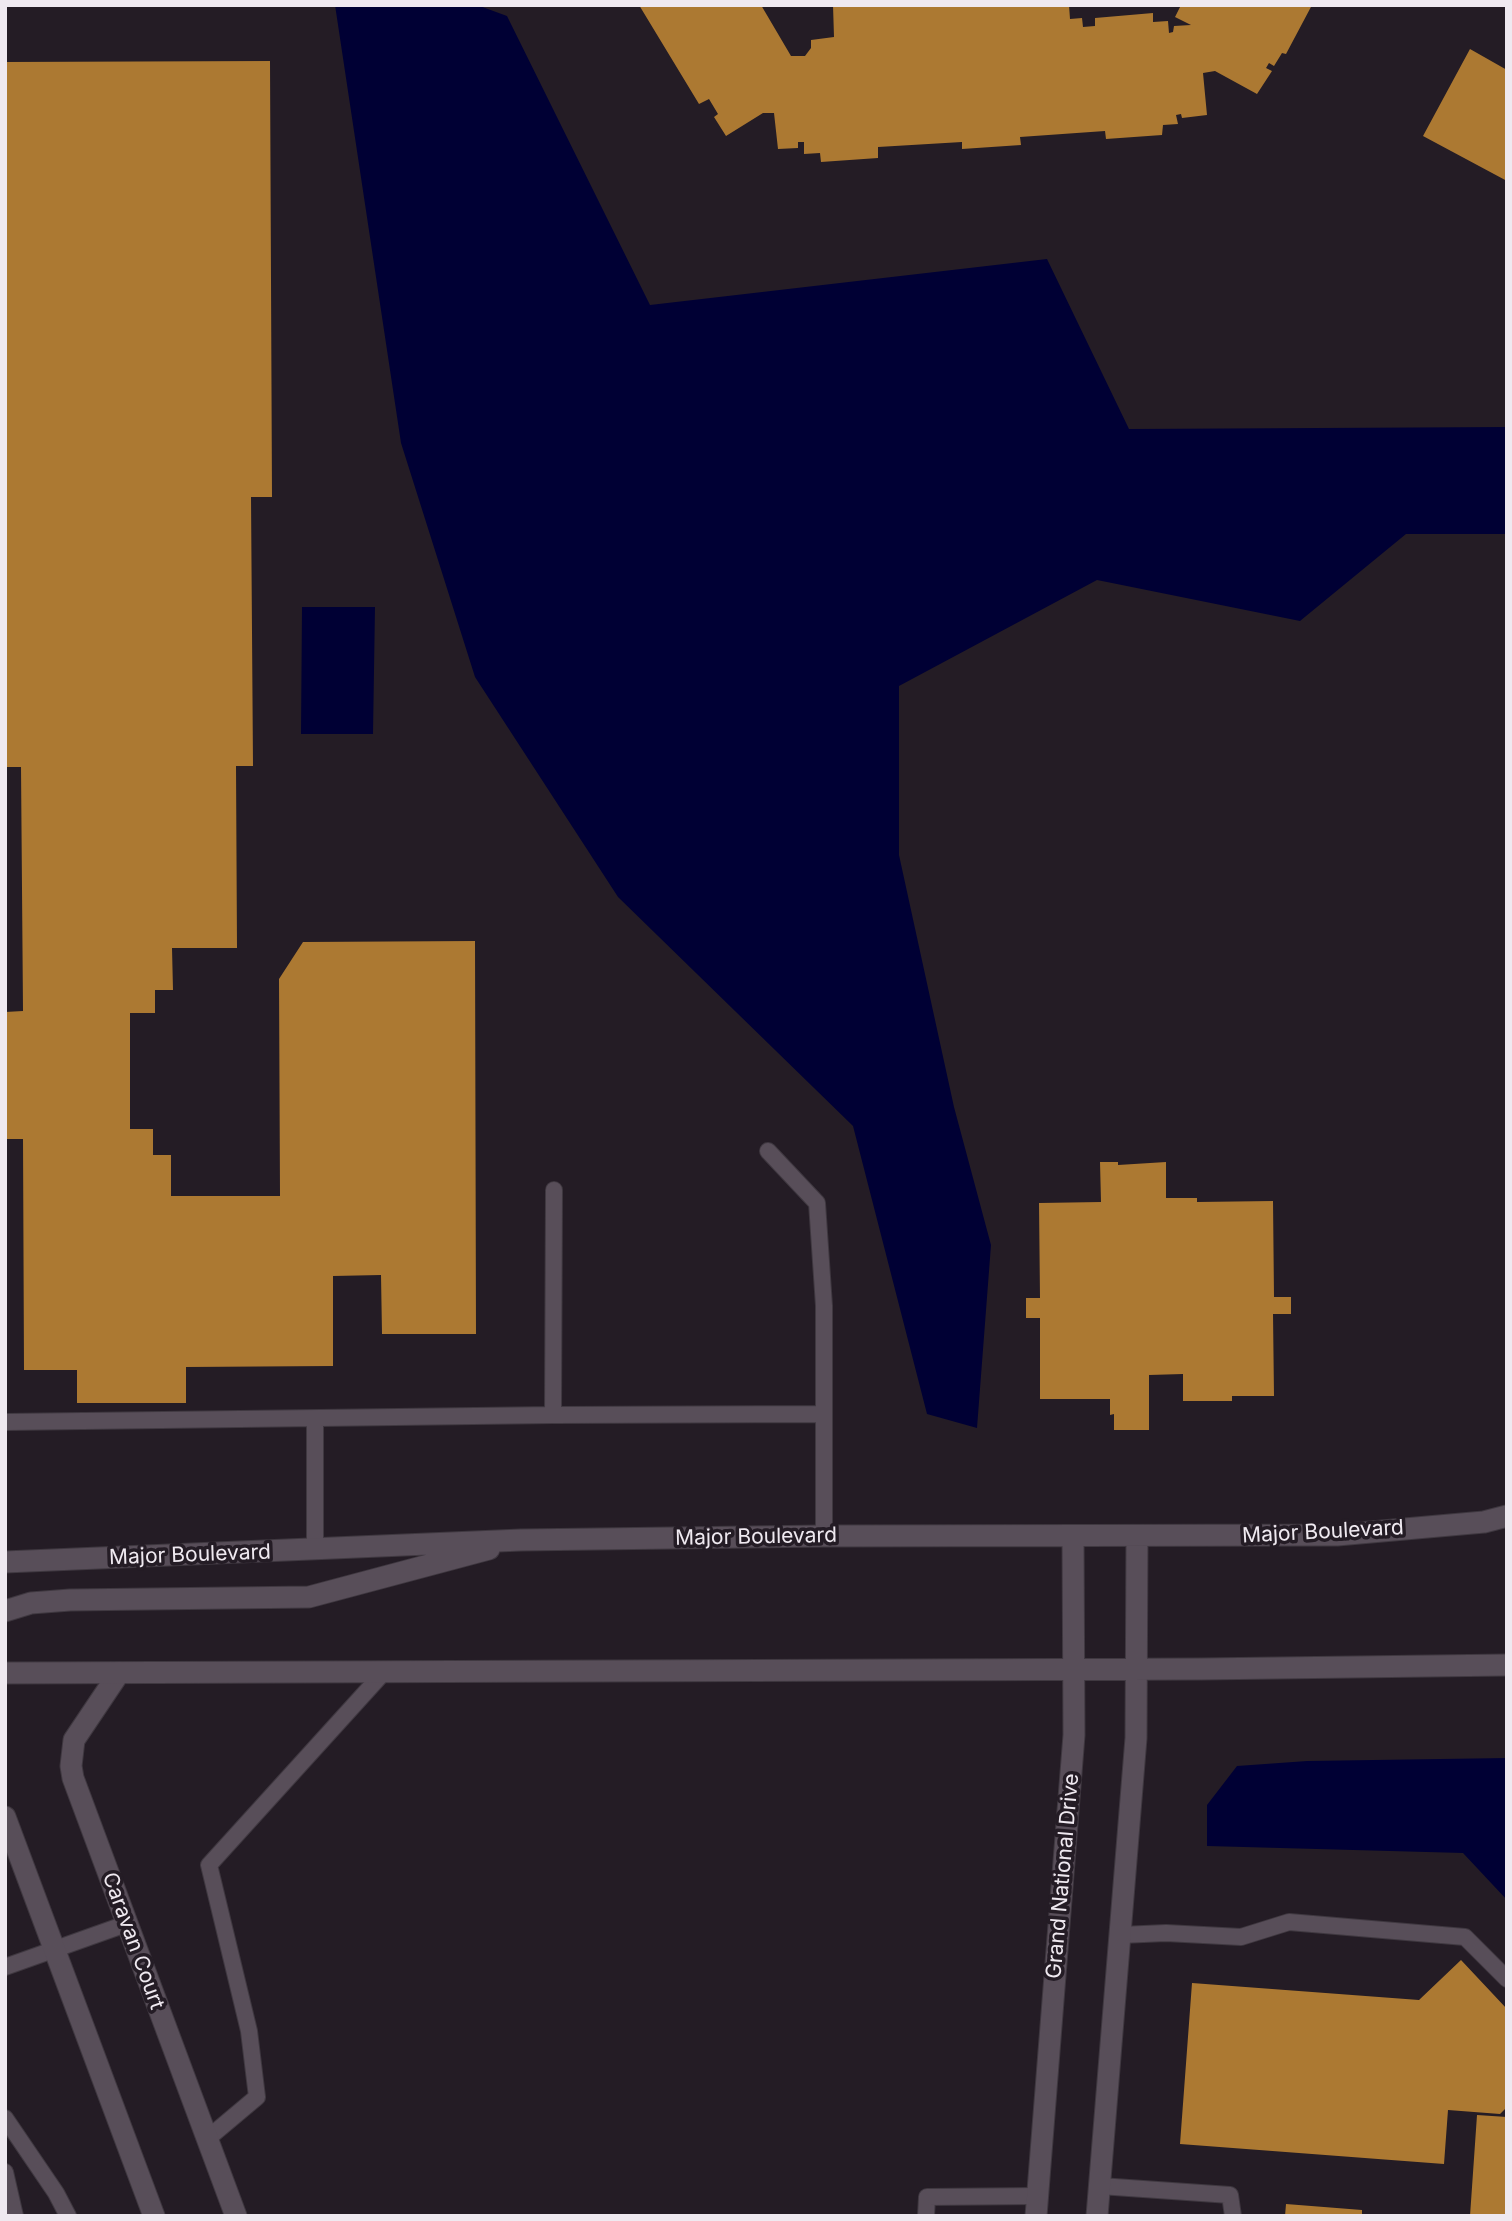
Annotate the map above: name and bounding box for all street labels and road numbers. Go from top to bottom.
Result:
street label: Major Boulevard [1242,1515,1404,1549]
street label: Major Boulevard [675,1523,837,1551]
street label: Major Boulevard [109,1540,271,1570]
street label: Grand National Drive [1041,1772,1085,1980]
street label: Caravan Court [97,1869,169,2013]

